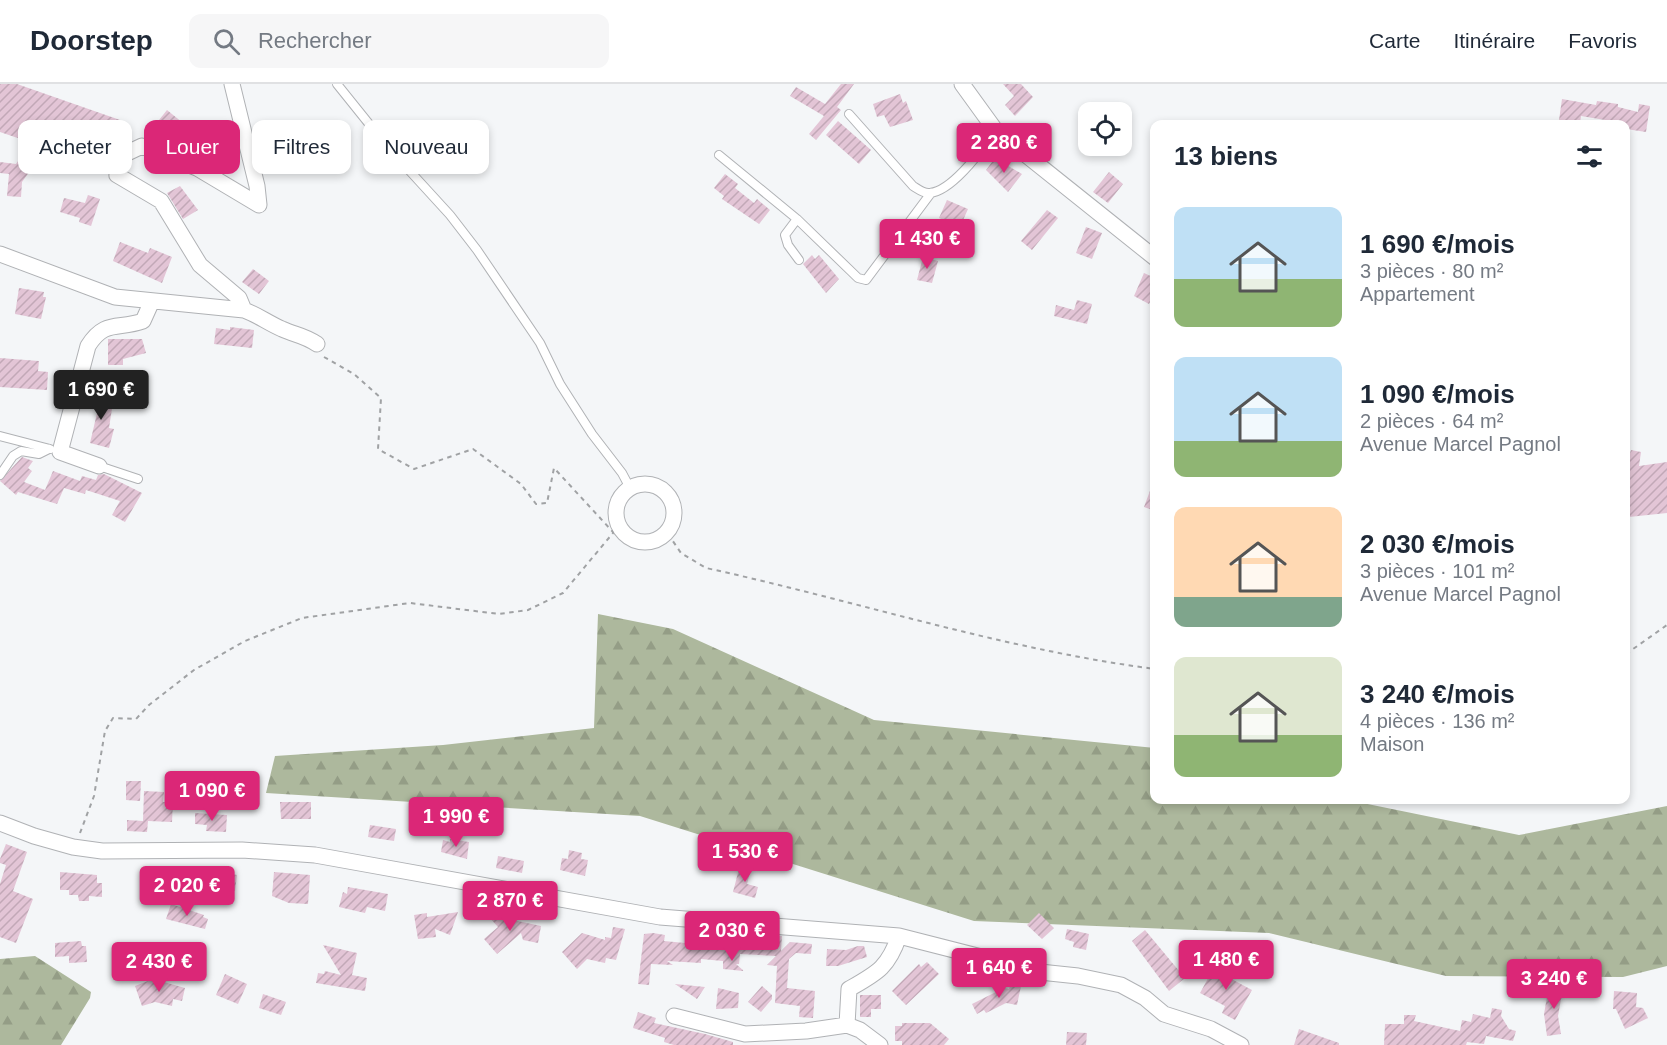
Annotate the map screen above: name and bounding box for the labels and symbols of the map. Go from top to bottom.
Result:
pin: 2 280 € [949,123,1059,174]
pin: 1 430 € [872,219,982,270]
pin: 1 690 € [46,370,156,421]
pin: 1 090 € [157,771,267,822]
pin: 1 990 € [401,797,511,848]
pin: 1 530 € [690,832,800,883]
pin: 2 020 € [132,866,242,917]
pin: 2 870 € [455,881,565,932]
pin: 2 030 € [677,911,787,962]
pin: 1 480 € [1171,940,1281,991]
pin: 2 430 € [104,942,214,993]
pin: 1 640 € [944,948,1054,999]
pin: 3 240 € [1499,959,1609,1010]

